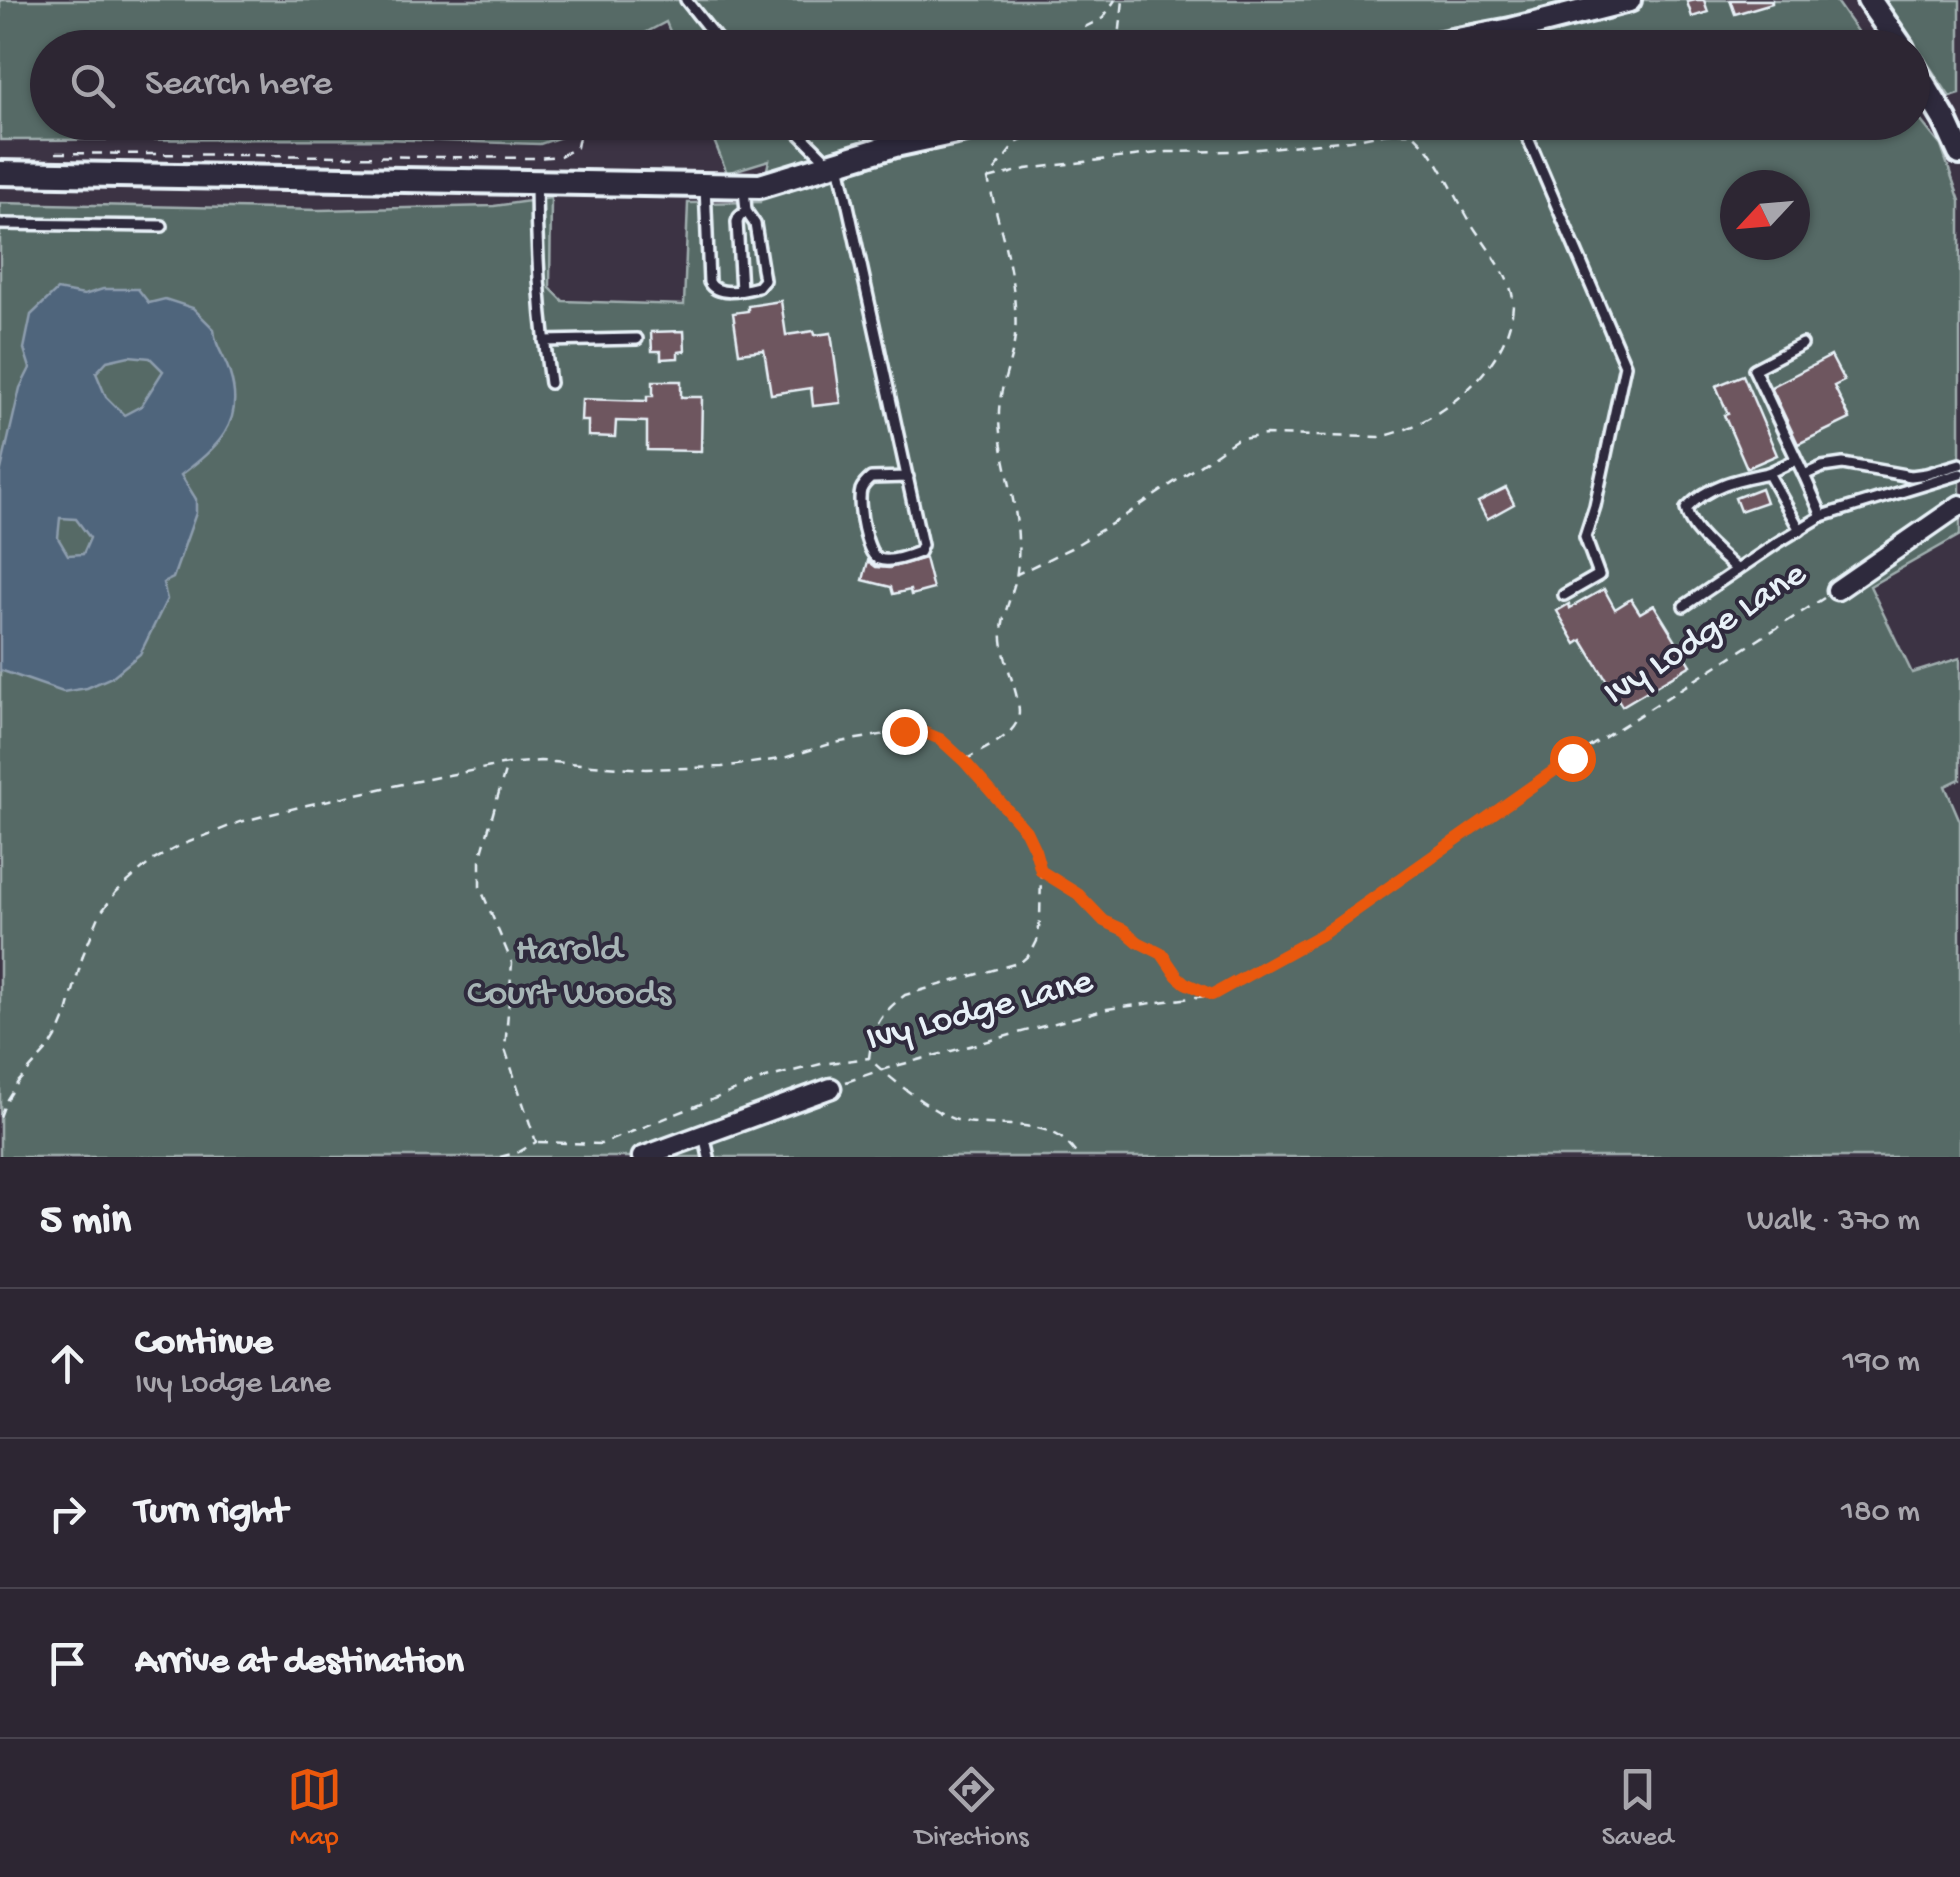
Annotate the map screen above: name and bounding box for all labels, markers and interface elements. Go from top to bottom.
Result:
search box [30,30,1930,140]
icon: search [65,58,120,113]
text: Search here [145,63,332,107]
north arrow [1720,170,1810,260]
street label: Ivy Lodge Lane [1597,553,1816,717]
route end [882,709,928,755]
route start [1550,736,1596,782]
park label: Harold Court Woods [467,929,672,1017]
street label: Ivy Lodge Lane [862,961,1098,1063]
text: 5 min [40,1198,131,1247]
text: Walk · 370 m [1747,1203,1920,1241]
text: Continue [135,1322,273,1366]
icon: ahead [40,1336,95,1391]
text: 190 m [1843,1344,1920,1382]
text: Ivy Lodge Lane [135,1366,331,1404]
icon: right [40,1486,95,1541]
text: Turn right [135,1491,287,1535]
text: 180 m [1841,1494,1920,1532]
icon: arrive [40,1636,95,1691]
text: Arrive at destination [135,1641,464,1685]
tab: Map [287,1762,342,1855]
tab: Directions [915,1762,1029,1855]
tab: Saved [1602,1762,1673,1855]

